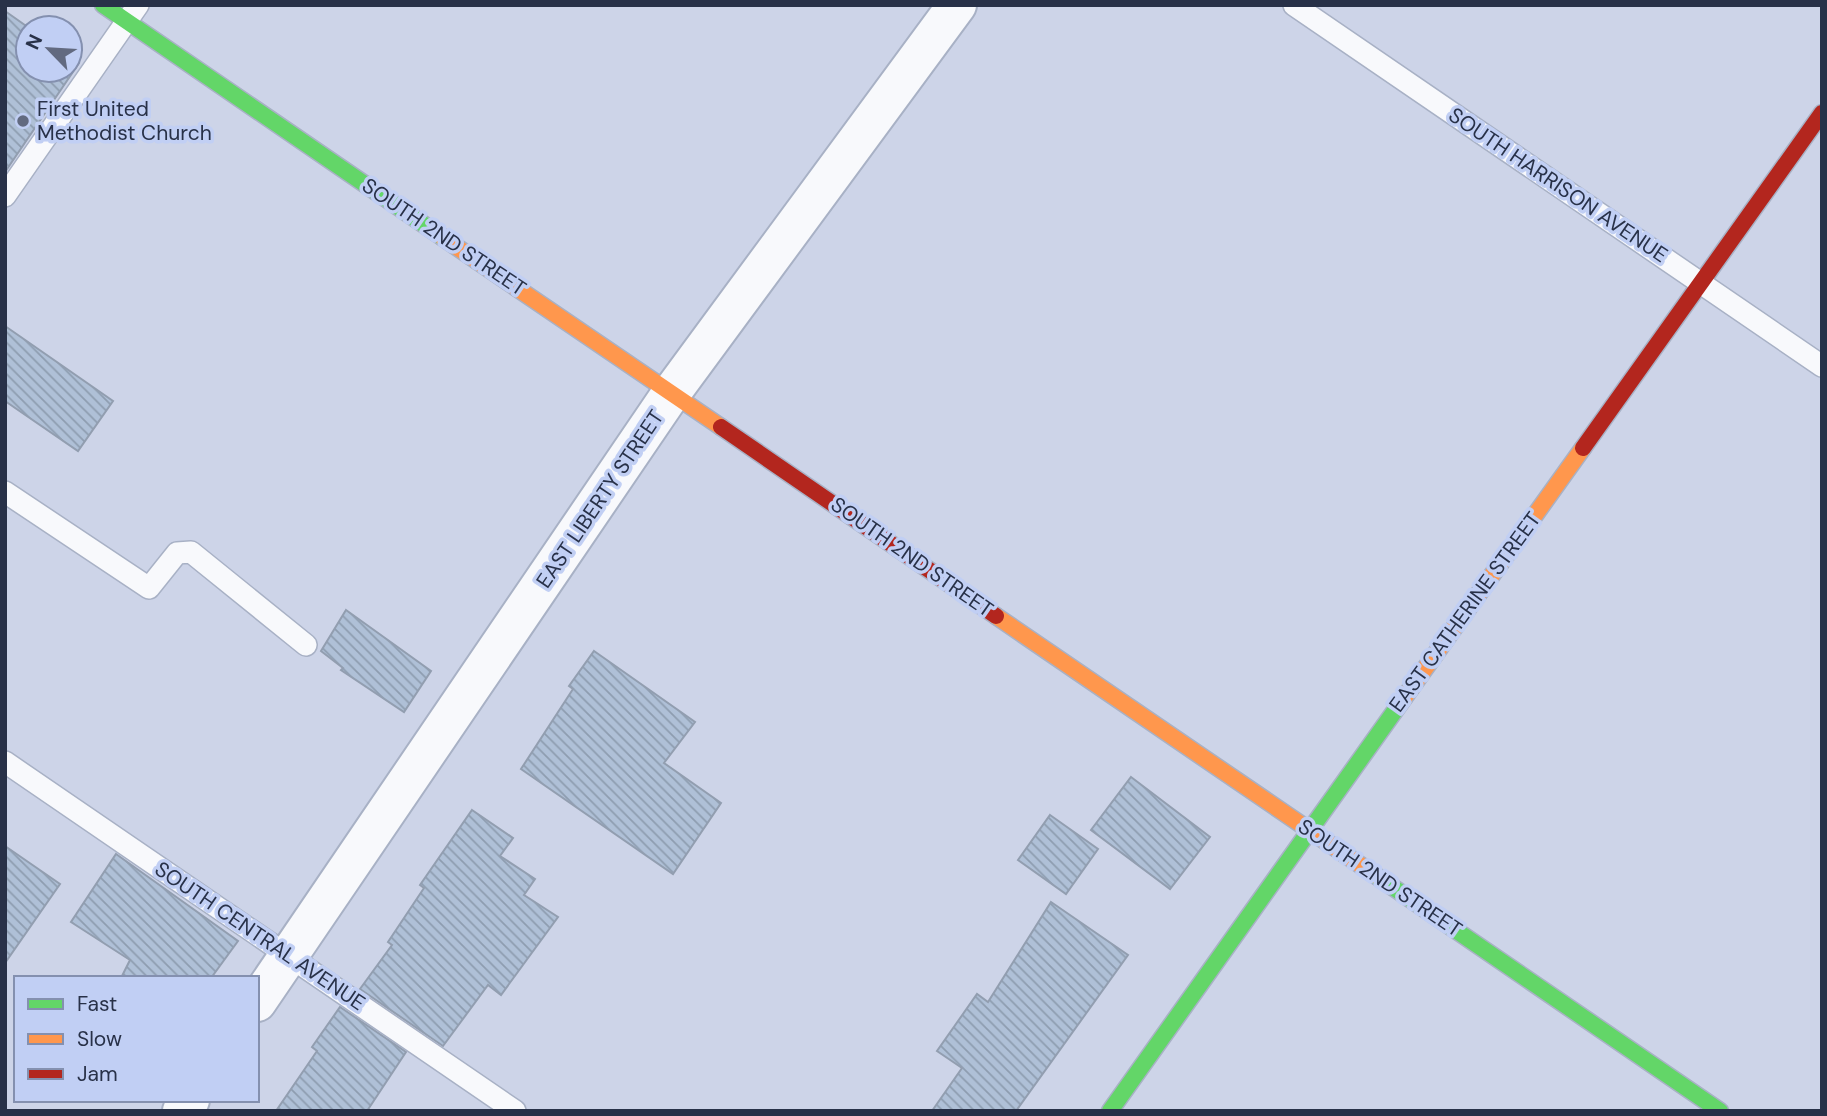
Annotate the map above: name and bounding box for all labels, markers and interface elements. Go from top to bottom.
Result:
north arrow [14,14,84,84]
text: N [20,30,48,54]
place label: First United Methodist Church [37,95,212,147]
street label: SOUTH HARRISON AVENUE [1443,101,1673,269]
marker: First United Methodist Church [15,113,31,129]
street label: SOUTH 2ND STREET [357,172,532,302]
street label: EAST LIBERTY STREET [530,404,670,594]
street label: SOUTH 2ND STREET [825,490,999,624]
street label: EAST CATHERINE STREET [1383,506,1547,718]
street label: SOUTH 2ND STREET [1293,813,1468,943]
street label: SOUTH CENTRAL AVENUE [149,855,371,1017]
legend [14,976,259,1102]
text: Fast [77,990,117,1018]
text: Slow [77,1025,122,1053]
text: Jam [77,1060,118,1088]

